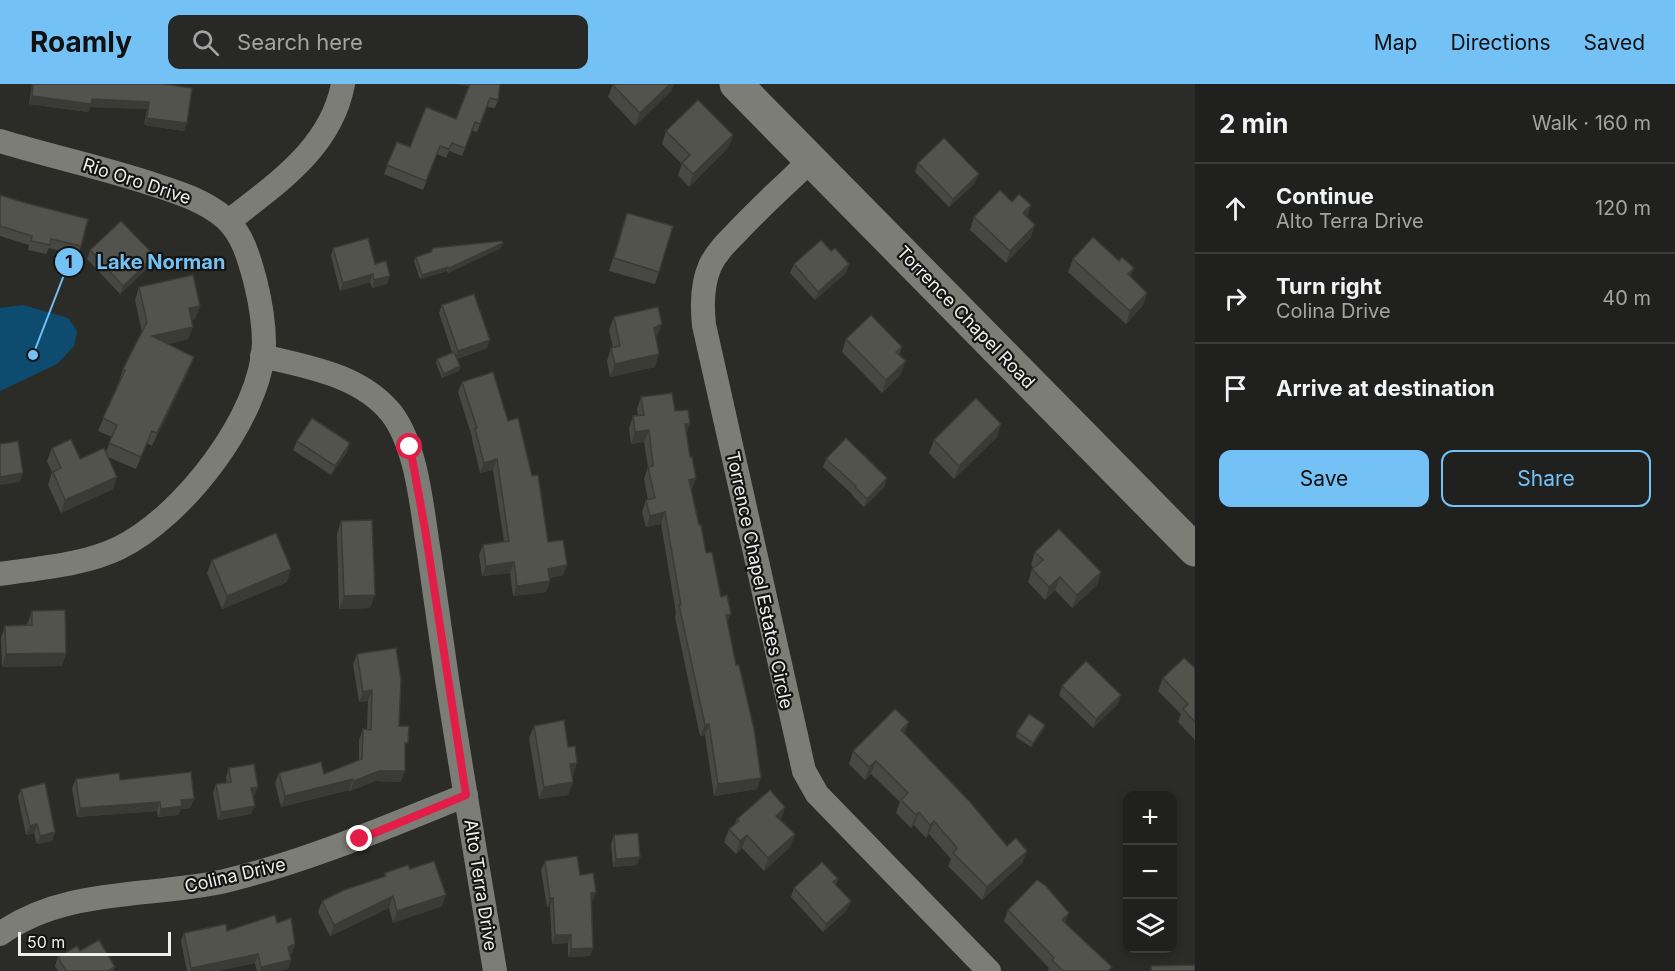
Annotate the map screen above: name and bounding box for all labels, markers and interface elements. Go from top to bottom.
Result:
search box [168,15,588,69]
text: Roamly [30,25,132,59]
icon: search [189,26,222,59]
text: Search here [237,29,363,55]
text: Map [1374,30,1417,55]
text: Directions [1450,30,1551,55]
text: Saved [1584,30,1645,55]
text: 2 min [1219,108,1289,139]
text: Walk · 160 m [1532,111,1651,135]
street label: Rio Oro Drive [80,154,194,208]
text: Continue [1276,183,1374,209]
icon: ahead [1219,192,1252,225]
text: 120 m [1595,196,1651,220]
text: Alto Terra Drive [1276,209,1424,233]
street label: Torrence Chapel Road [893,241,1039,393]
callout: Lake Norman [54,243,237,281]
text: Lake Norman [97,250,225,274]
text: 1 [65,251,73,272]
text: Turn right [1276,273,1382,299]
icon: right [1219,282,1252,315]
text: 40 m [1602,286,1651,310]
text: Colina Drive [1276,299,1391,323]
icon: arrive [1219,372,1252,405]
text: Arrive at destination [1276,375,1495,401]
route start [396,433,422,459]
street label: Torrence Chapel Estates Circle [722,449,798,711]
button: Save [1219,450,1429,507]
button: Share [1441,450,1651,507]
map controls [1123,791,1177,953]
button: + [1123,791,1177,845]
street label: Alto Terra Drive [460,818,502,952]
route end [346,825,372,851]
button: − [1123,845,1177,899]
street label: Colina Drive [182,853,288,897]
button: layers [1123,899,1177,953]
scale bar [18,929,171,956]
text: 50 m [27,932,65,952]

